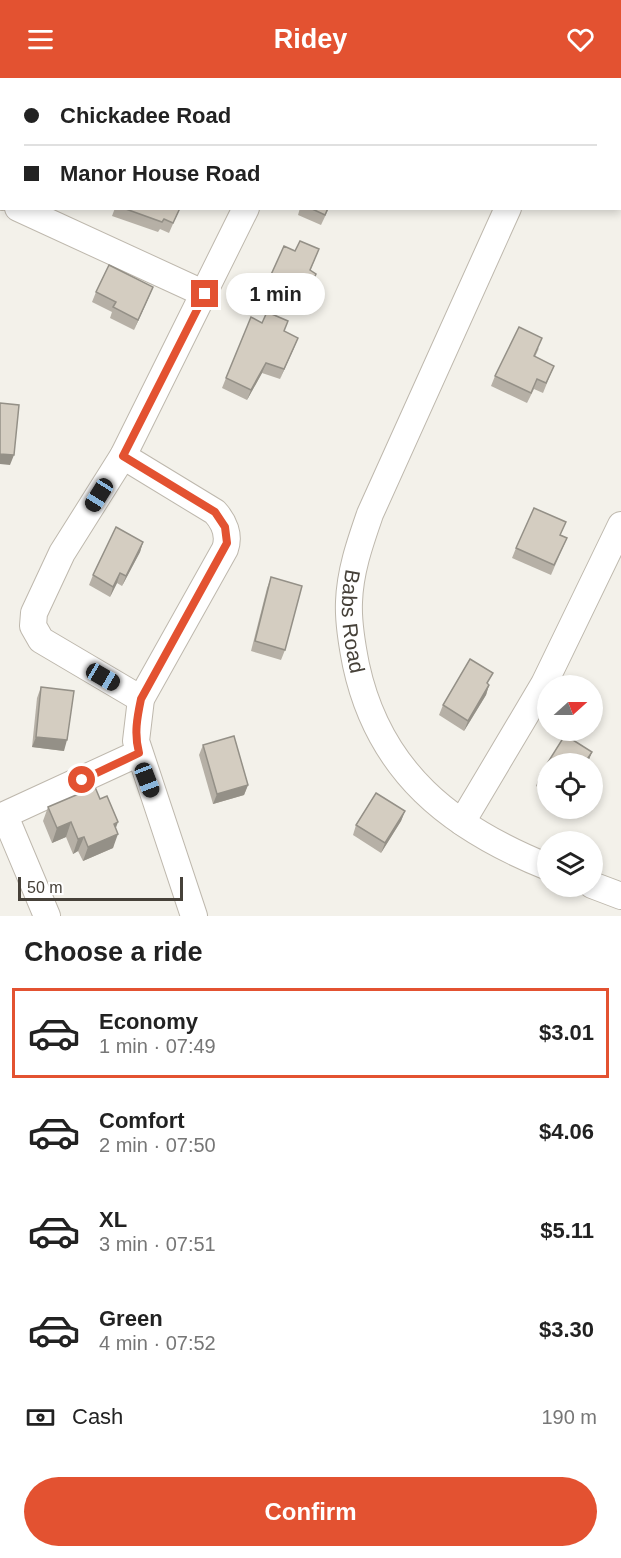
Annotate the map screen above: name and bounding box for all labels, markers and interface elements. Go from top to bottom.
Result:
icon: menu [24,23,57,56]
icon: heart [564,23,597,56]
text: Ridey [274,24,347,54]
text: Chickadee Road [60,103,231,128]
text: Manor House Road [60,161,260,186]
callout: 1 min [226,273,325,315]
route end [191,280,218,307]
text: 1 min [249,283,302,305]
car [82,475,116,515]
street label: Babs Road [338,568,369,675]
car [83,660,123,694]
north arrow [537,675,603,741]
map controls [537,675,603,897]
button: locate [537,753,603,819]
car [132,760,162,800]
route start [68,766,95,793]
button: layers [537,831,603,897]
scale bar [18,874,183,902]
text: 50 m [27,879,63,896]
text: Choose a ride [24,937,203,967]
icon: car [27,1006,81,1060]
text: Economy [99,1009,198,1034]
text: $3.01 [539,1020,594,1045]
text: 1 min · 07:49 [99,1035,216,1057]
icon: car [27,1105,81,1159]
text: Comfort [99,1108,185,1133]
text: $4.06 [539,1119,594,1144]
text: 2 min · 07:50 [99,1134,216,1156]
icon: car [27,1204,81,1258]
text: XL [99,1207,127,1232]
text: $5.11 [540,1218,594,1243]
text: 3 min · 07:51 [99,1233,216,1255]
icon: car [27,1303,81,1357]
text: Green [99,1306,163,1331]
text: $3.30 [539,1317,594,1342]
text: 4 min · 07:52 [99,1332,216,1354]
icon: cash [24,1401,57,1434]
text: Cash [72,1404,123,1429]
text: 190 m [541,1406,597,1428]
button: Confirm [24,1477,597,1546]

